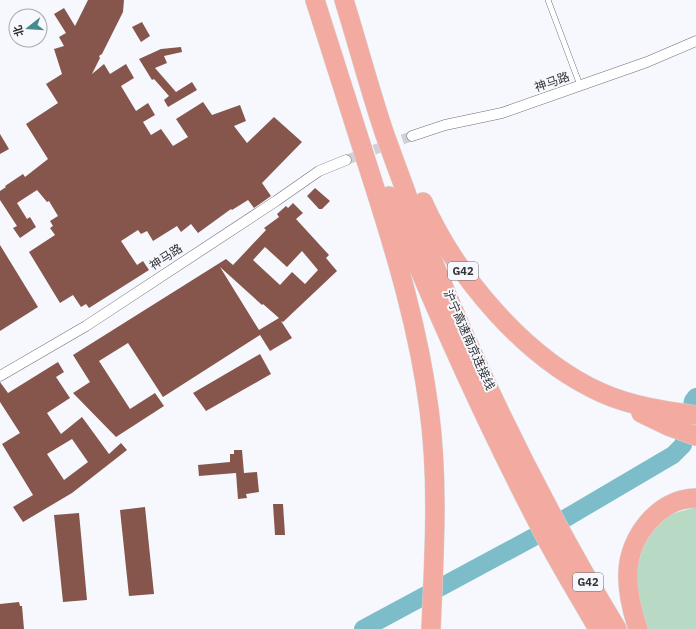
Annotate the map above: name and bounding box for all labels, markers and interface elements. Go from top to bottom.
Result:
north arrow [8,8,48,48]
text: 北 [10,24,27,38]
street label: 神马路 [532,69,571,94]
street label: 神马路 [147,240,185,273]
road number: G42 [448,262,478,280]
street label: 沪宁高速南京连接线 [441,287,498,392]
road number: G42 [573,573,603,591]

